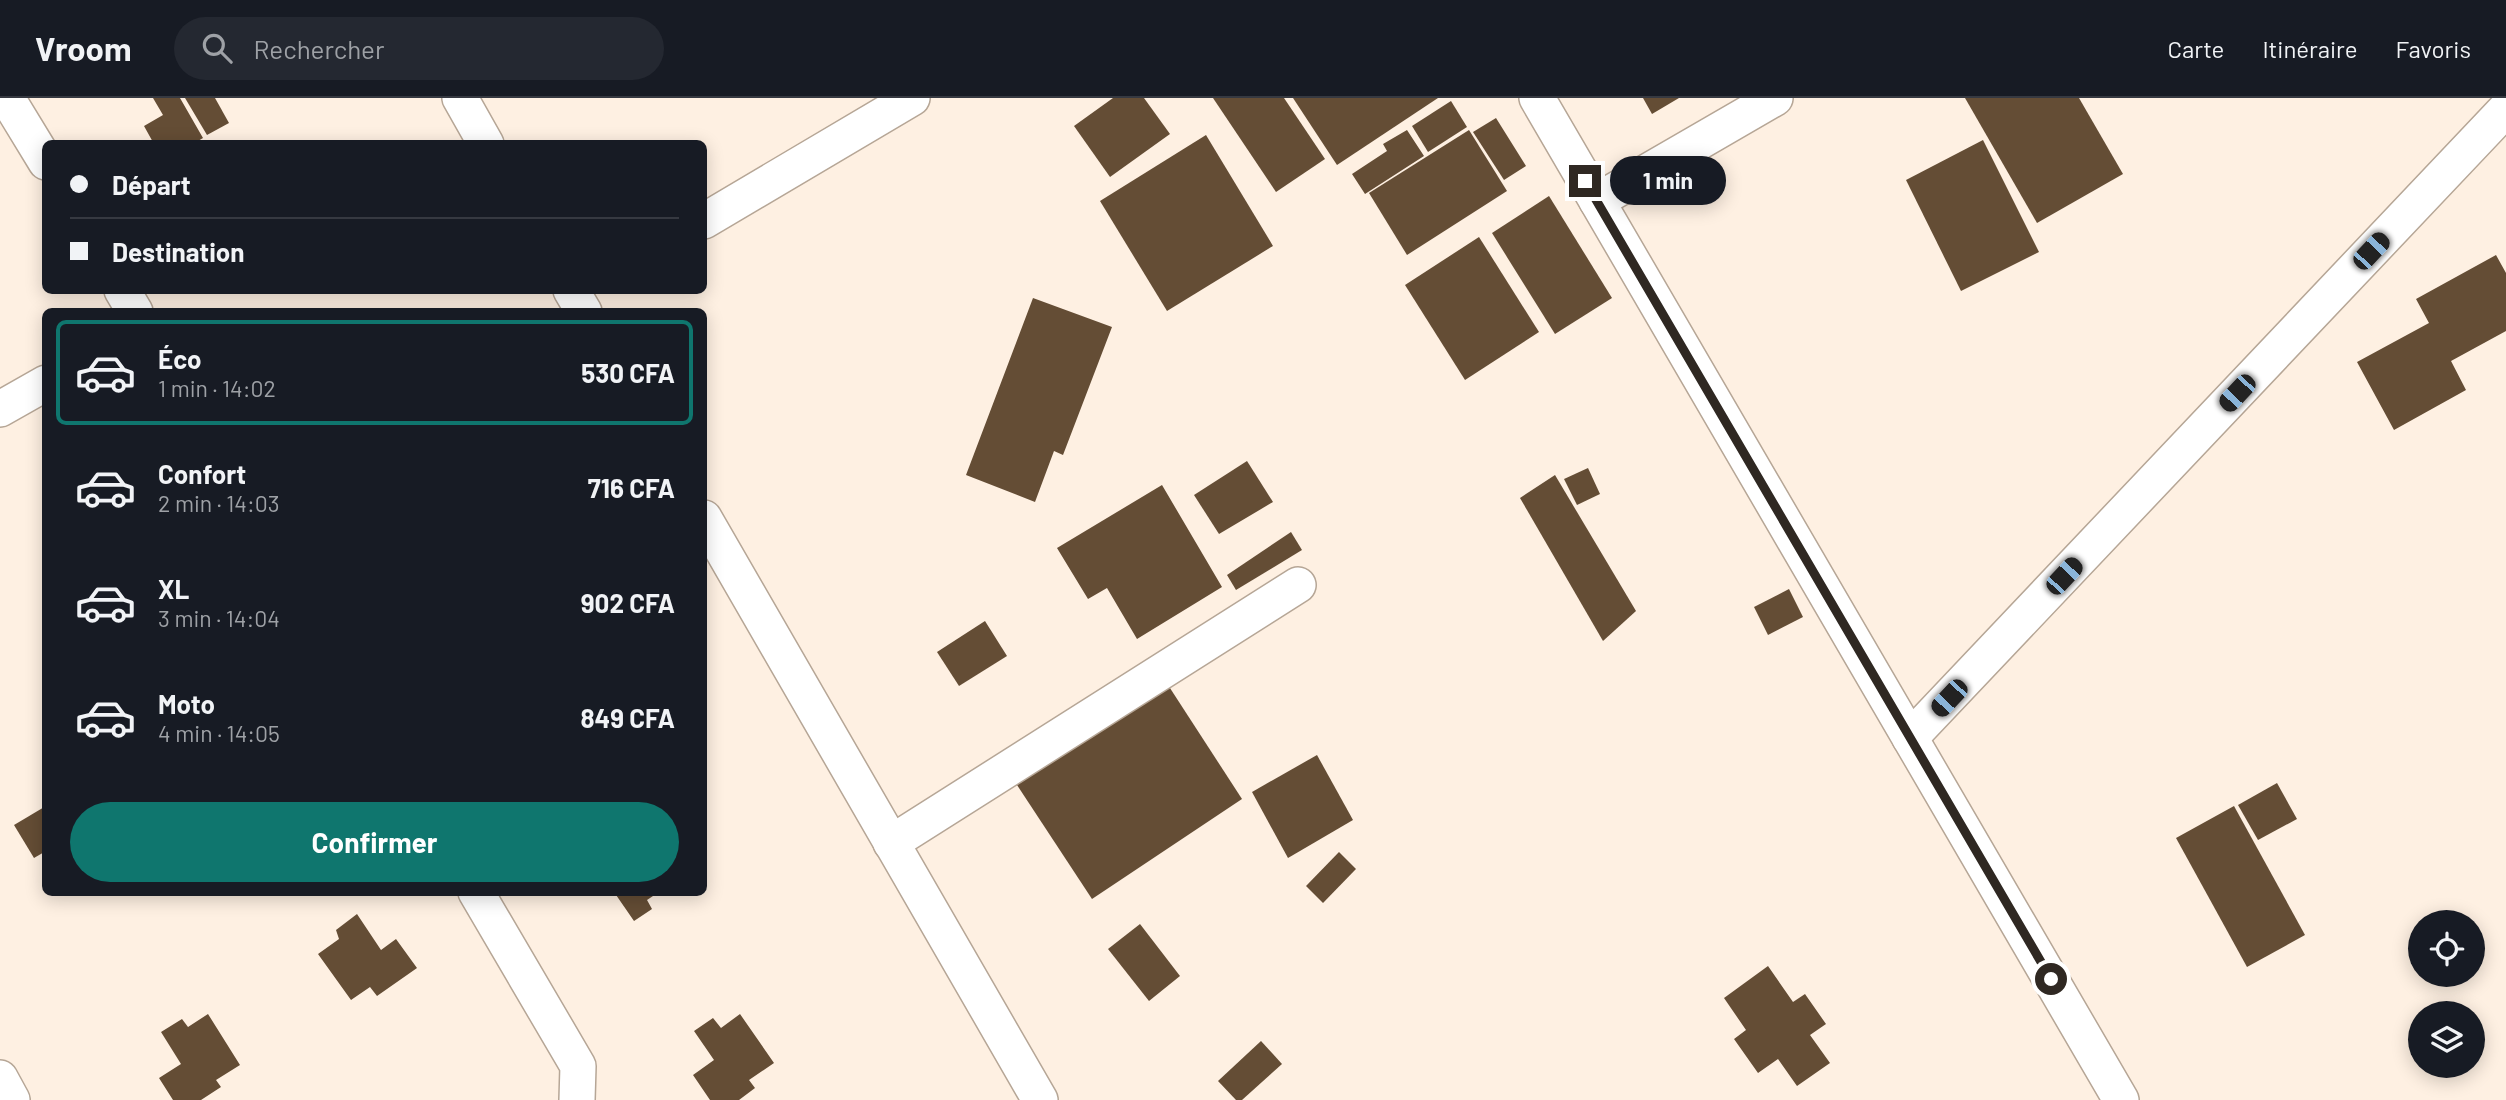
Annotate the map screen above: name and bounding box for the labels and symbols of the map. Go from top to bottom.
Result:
callout: 1 min [1610,156,1725,206]
route end [1569,165,1601,197]
car [2349,228,2394,274]
car [2215,370,2260,416]
car [2042,553,2087,599]
car [1927,675,1972,721]
route start [2035,963,2067,995]

